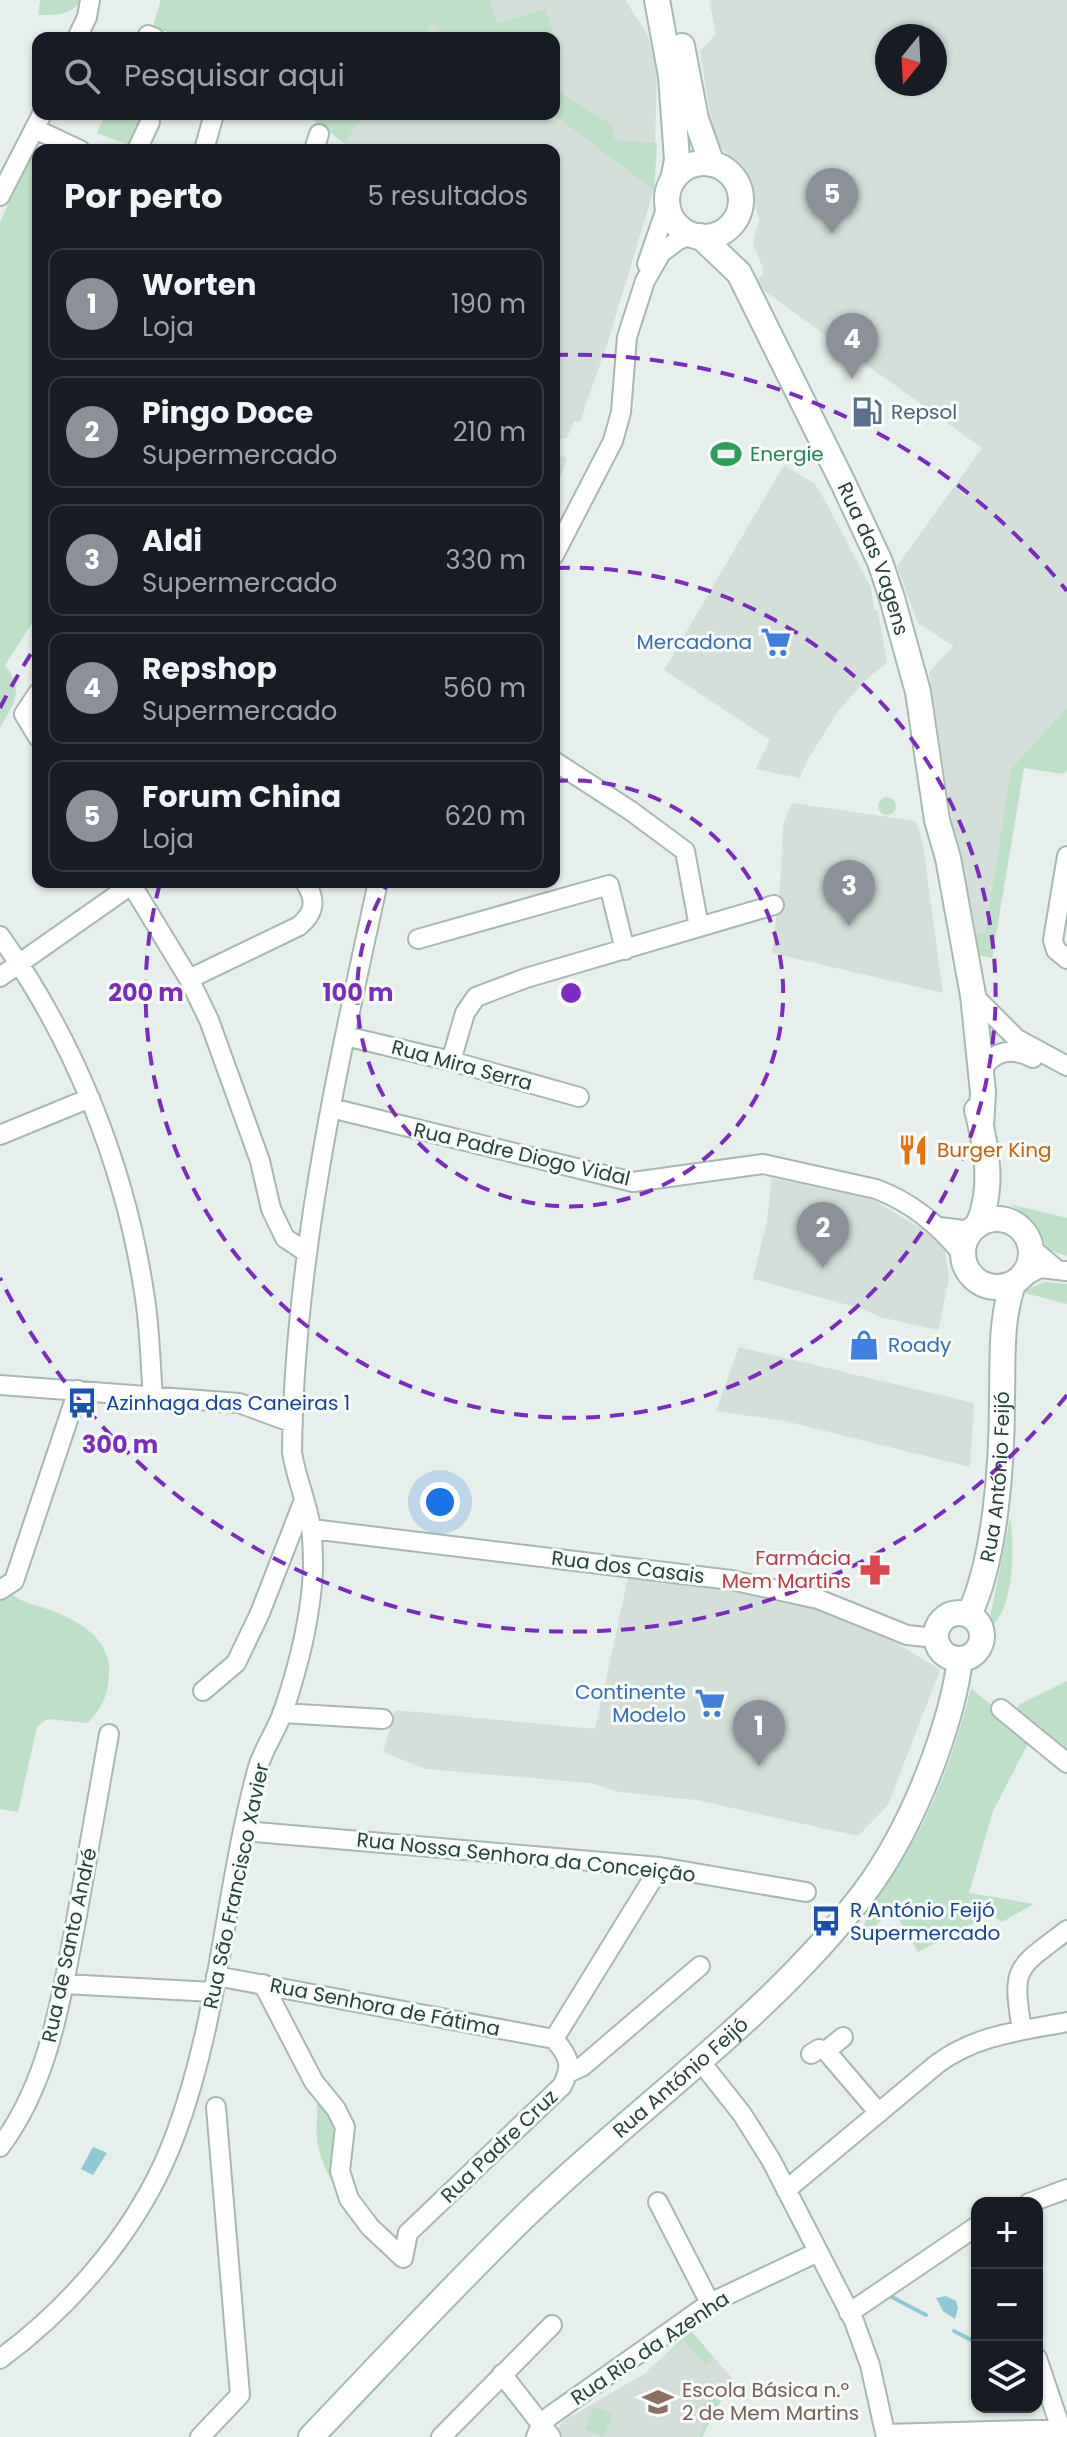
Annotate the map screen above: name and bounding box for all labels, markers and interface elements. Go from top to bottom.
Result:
north arrow [875,24,947,96]
search box [32,32,560,120]
icon: search [60,54,104,98]
text: Pesquisar aqui [124,54,345,97]
pin: 5 [806,168,858,234]
text: Por perto [64,172,223,220]
text: 5 resultados [367,178,528,214]
text: Worten [142,263,256,306]
text: 1 [87,286,97,322]
text: 190 m [451,286,526,322]
text: Loja [142,309,194,345]
pin: 4 [826,313,878,379]
text: Pingo Doce [142,391,313,434]
fuel station icon: Repsol [850,395,884,429]
place label: Repsol [891,398,957,426]
text: 2 [85,414,99,450]
text: 210 m [453,414,526,450]
text: Supermercado [142,437,337,473]
sports icon: Energie [709,437,743,471]
place label: Energie [750,440,824,468]
street label: Rua das Vagens [831,477,916,639]
text: Aldi [142,519,202,562]
text: 3 [84,542,100,578]
text: 330 m [445,542,526,578]
text: Supermercado [142,565,337,601]
supermarket icon: Mercadona [759,625,793,659]
place label: Mercadona [637,628,752,656]
text: Repshop [142,647,277,690]
text: 4 [83,670,101,706]
text: 560 m [443,670,526,706]
text: Supermercado [142,693,337,729]
text: Forum China [142,775,341,818]
text: 5 [84,798,100,834]
text: 620 m [444,798,526,834]
text: Loja [142,821,194,857]
pin: 3 [823,860,875,926]
text: 200 m [108,976,184,1009]
text: 100 m [323,976,393,1009]
centre of rings [557,979,585,1007]
street label: Rua Mira Serra [388,1033,536,1097]
street label: Rua Padre Diogo Vidal [411,1115,633,1193]
restaurant icon: Burger King [896,1133,930,1167]
place label: Burger King [937,1136,1051,1164]
pin: 2 [797,1202,849,1268]
shop icon: Roady [847,1328,881,1362]
place label: Roady [888,1331,951,1359]
bus stop icon: Azinhaga das Caneiras 1 [65,1386,99,1420]
place label: Azinhaga das Caneiras 1 [106,1389,350,1417]
street label: Rua António Feijó [973,1391,1016,1565]
text: 300 m [82,1428,158,1461]
your location [420,1482,460,1522]
street label: Rua dos Casais [550,1544,706,1590]
place label: Farmácia Mem Martins [722,1544,851,1595]
pharmacy icon: Farmácia Mem Martins [858,1553,892,1587]
place label: Continente Modelo [575,1678,686,1729]
supermarket icon: Continente Modelo [693,1686,727,1720]
pin: 1 [733,1700,785,1766]
street label: Rua São Francisco Xavier [196,1760,276,2012]
street label: Rua Nossa Senhora da Conceição [355,1825,697,1889]
street label: Rua de Santo André [35,1845,103,2045]
place label: R António Feijó Supermercado [850,1896,1000,1947]
bus stop icon: R António Feijó Supermercado [809,1904,843,1938]
street label: Rua Senhora de Fátima [268,1971,502,2043]
street label: Rua António Feijó [607,2011,754,2144]
street label: Rua Padre Cruz [434,2083,564,2209]
map controls [971,2197,1043,2413]
button: + [971,2197,1043,2269]
button: − [971,2269,1043,2341]
street label: Rua Rio da Azenha [565,2285,735,2411]
button: layers [971,2341,1043,2413]
place label: Escola Básica n.º 2 de Mem Martins [682,2376,859,2427]
school or university icon: Escola Básica n.º 2 de Mem Martins [641,2385,675,2419]

